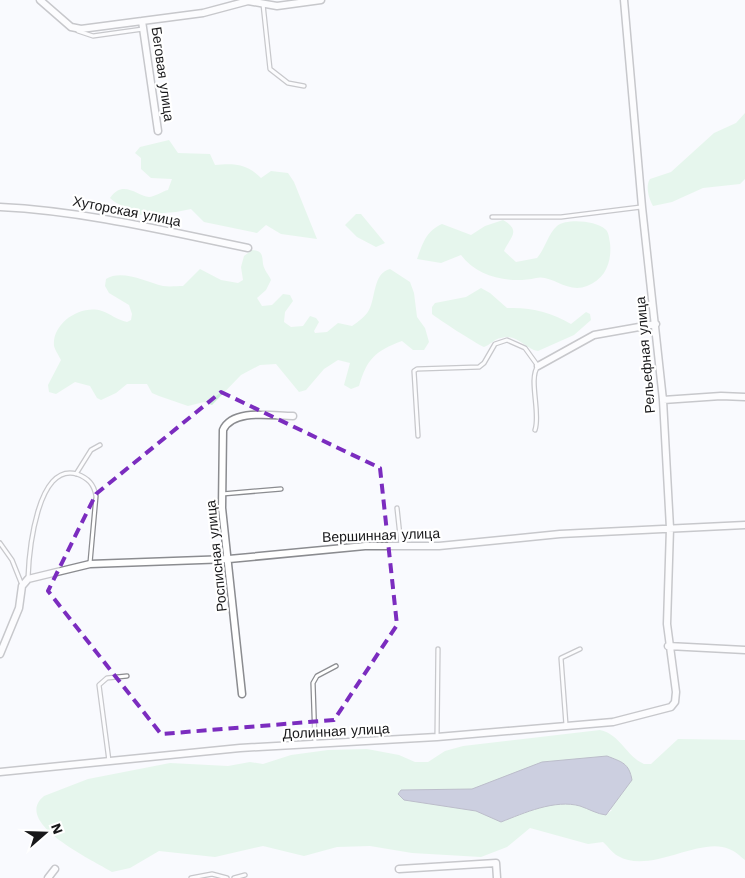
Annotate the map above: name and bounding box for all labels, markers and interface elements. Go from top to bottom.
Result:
street label: Беговая улица [148,26,178,123]
street label: Хуторская улица [72,193,183,229]
street label: Рельефная улица [632,296,658,414]
street label: Росписная улица [202,499,230,613]
street label: Вершинная улица [322,525,440,545]
street label: Долинная улица [282,720,390,742]
north arrow [20,808,70,858]
text: N [48,821,67,836]

